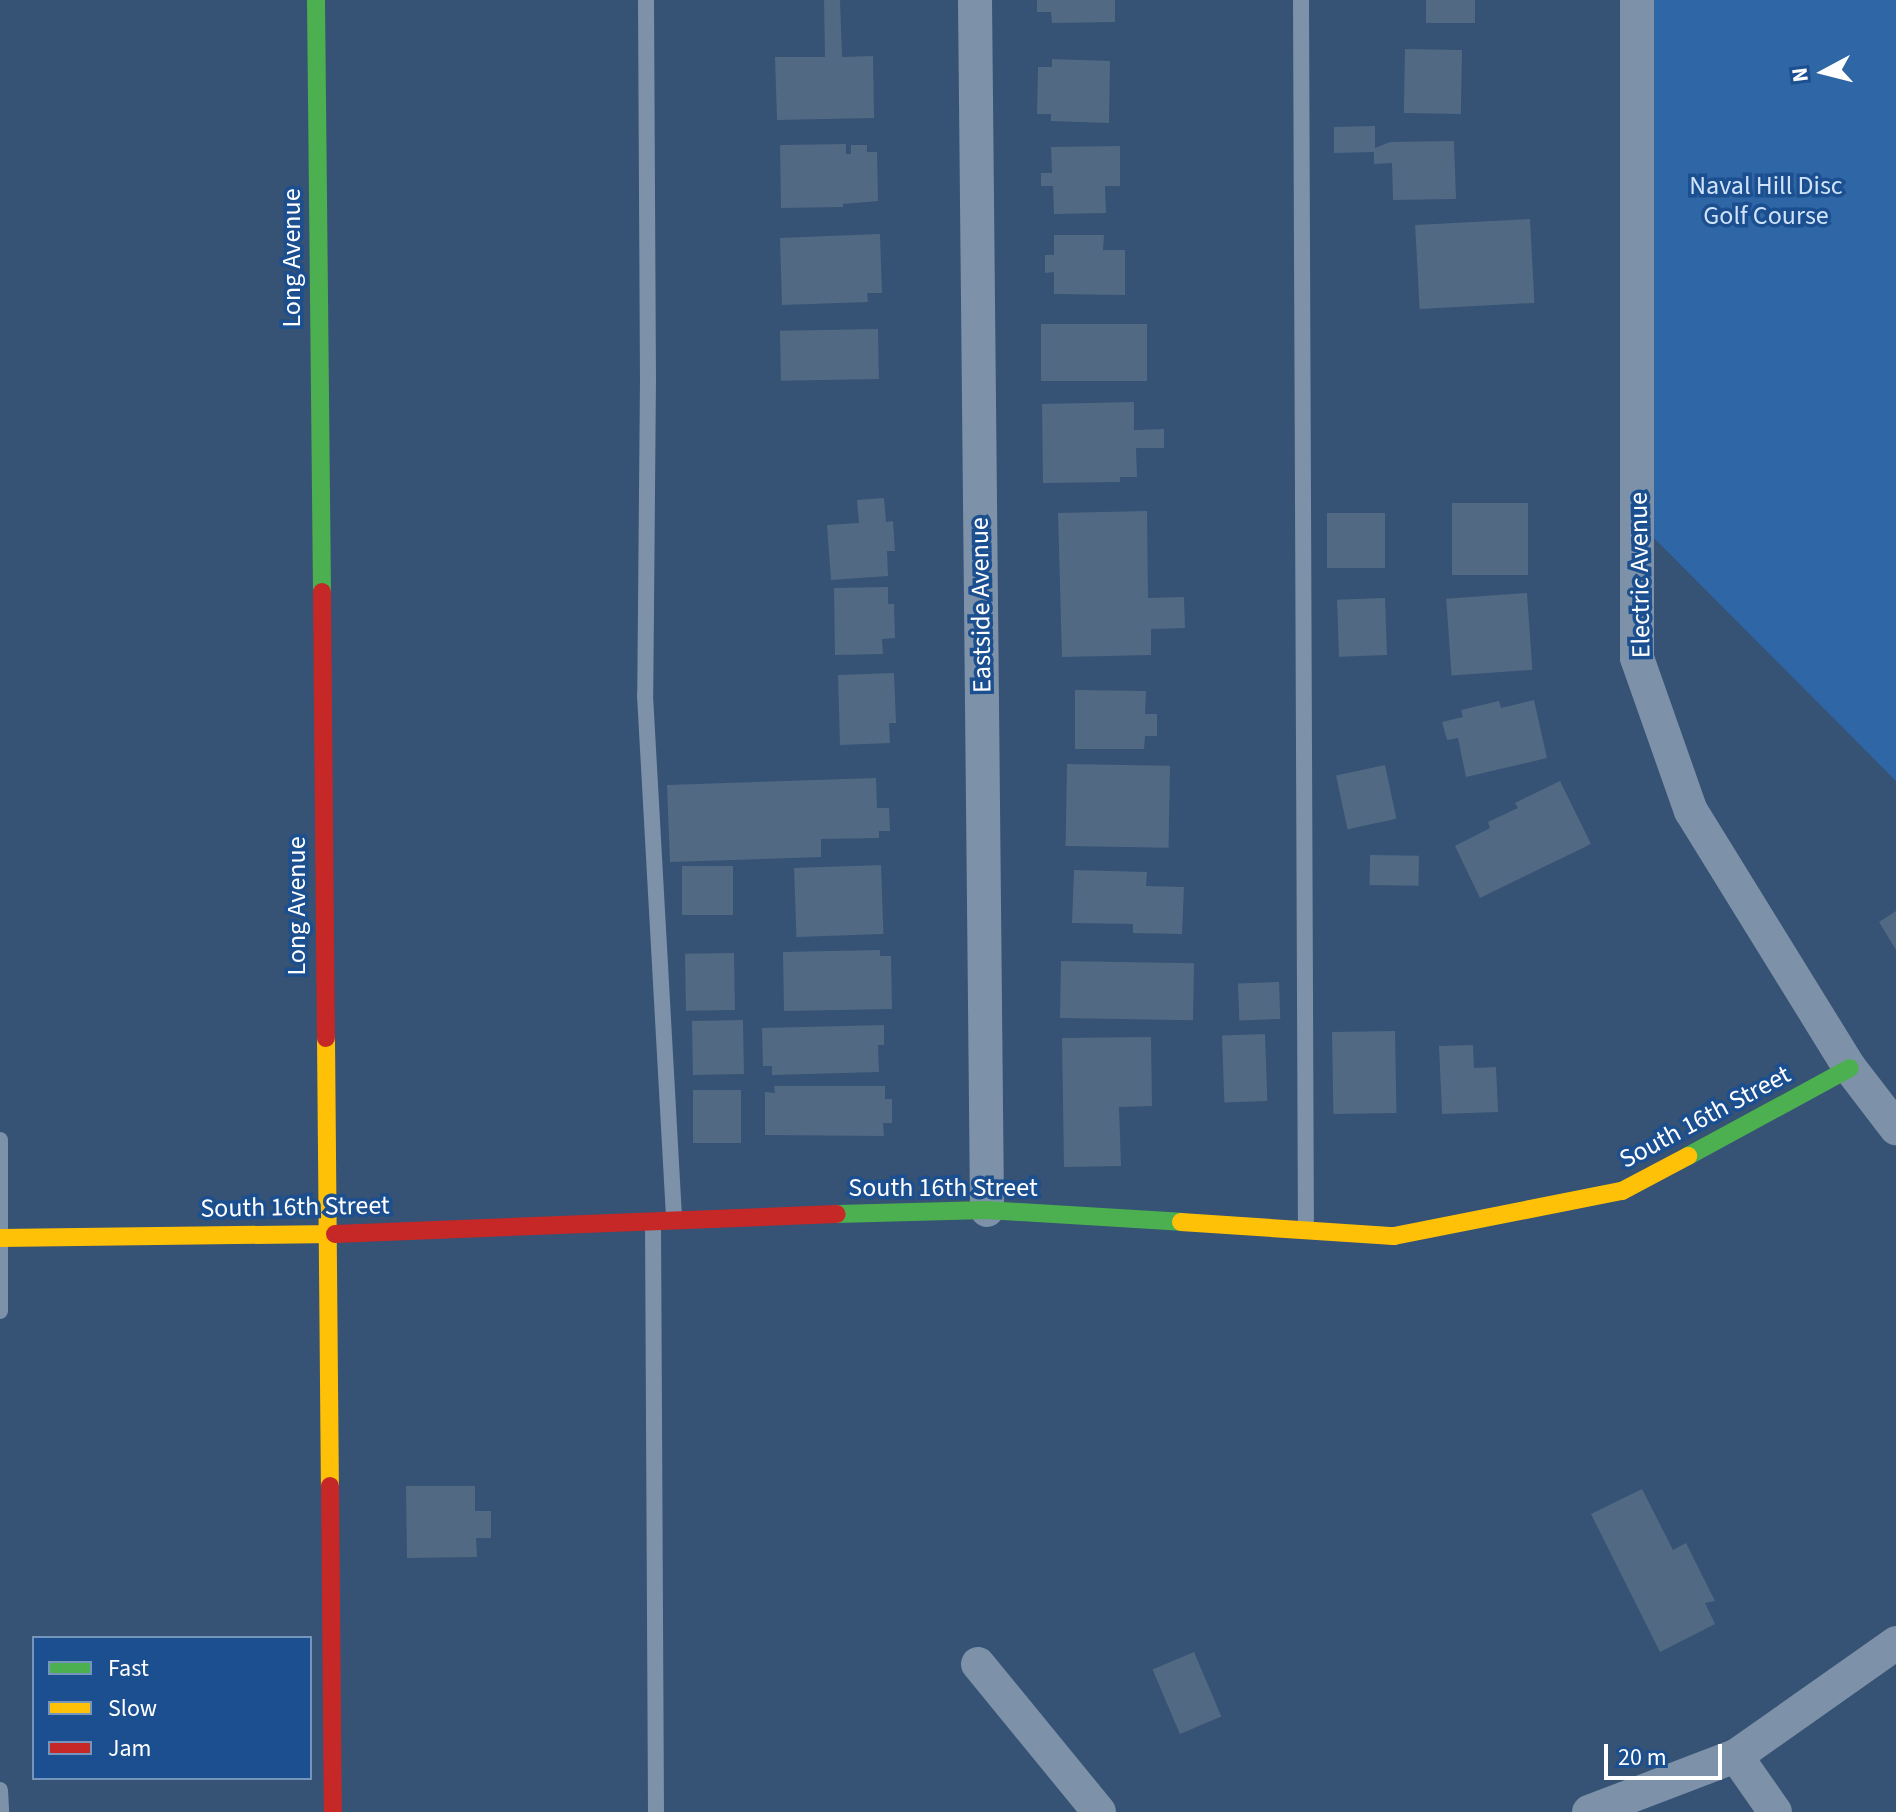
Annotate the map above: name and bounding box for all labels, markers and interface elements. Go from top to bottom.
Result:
north arrow [1784,32,1864,112]
text: N [1783,66,1817,84]
park label: Naval Hill Disc Golf Course [1689,170,1843,232]
street label: Long Avenue [276,188,308,328]
street label: Electric Avenue [1623,492,1657,658]
street label: Eastside Avenue [964,517,998,693]
street label: Long Avenue [281,836,313,976]
street label: South 16th Street [1614,1059,1796,1175]
street label: South 16th Street [848,1172,1038,1204]
street label: South 16th Street [200,1190,390,1224]
legend [32,1636,312,1780]
text: Fast [108,1651,149,1686]
text: Slow [108,1691,157,1726]
scale bar [1608,1728,1726,1778]
text: Jam [108,1731,152,1766]
text: 20 m [1618,1740,1667,1775]

